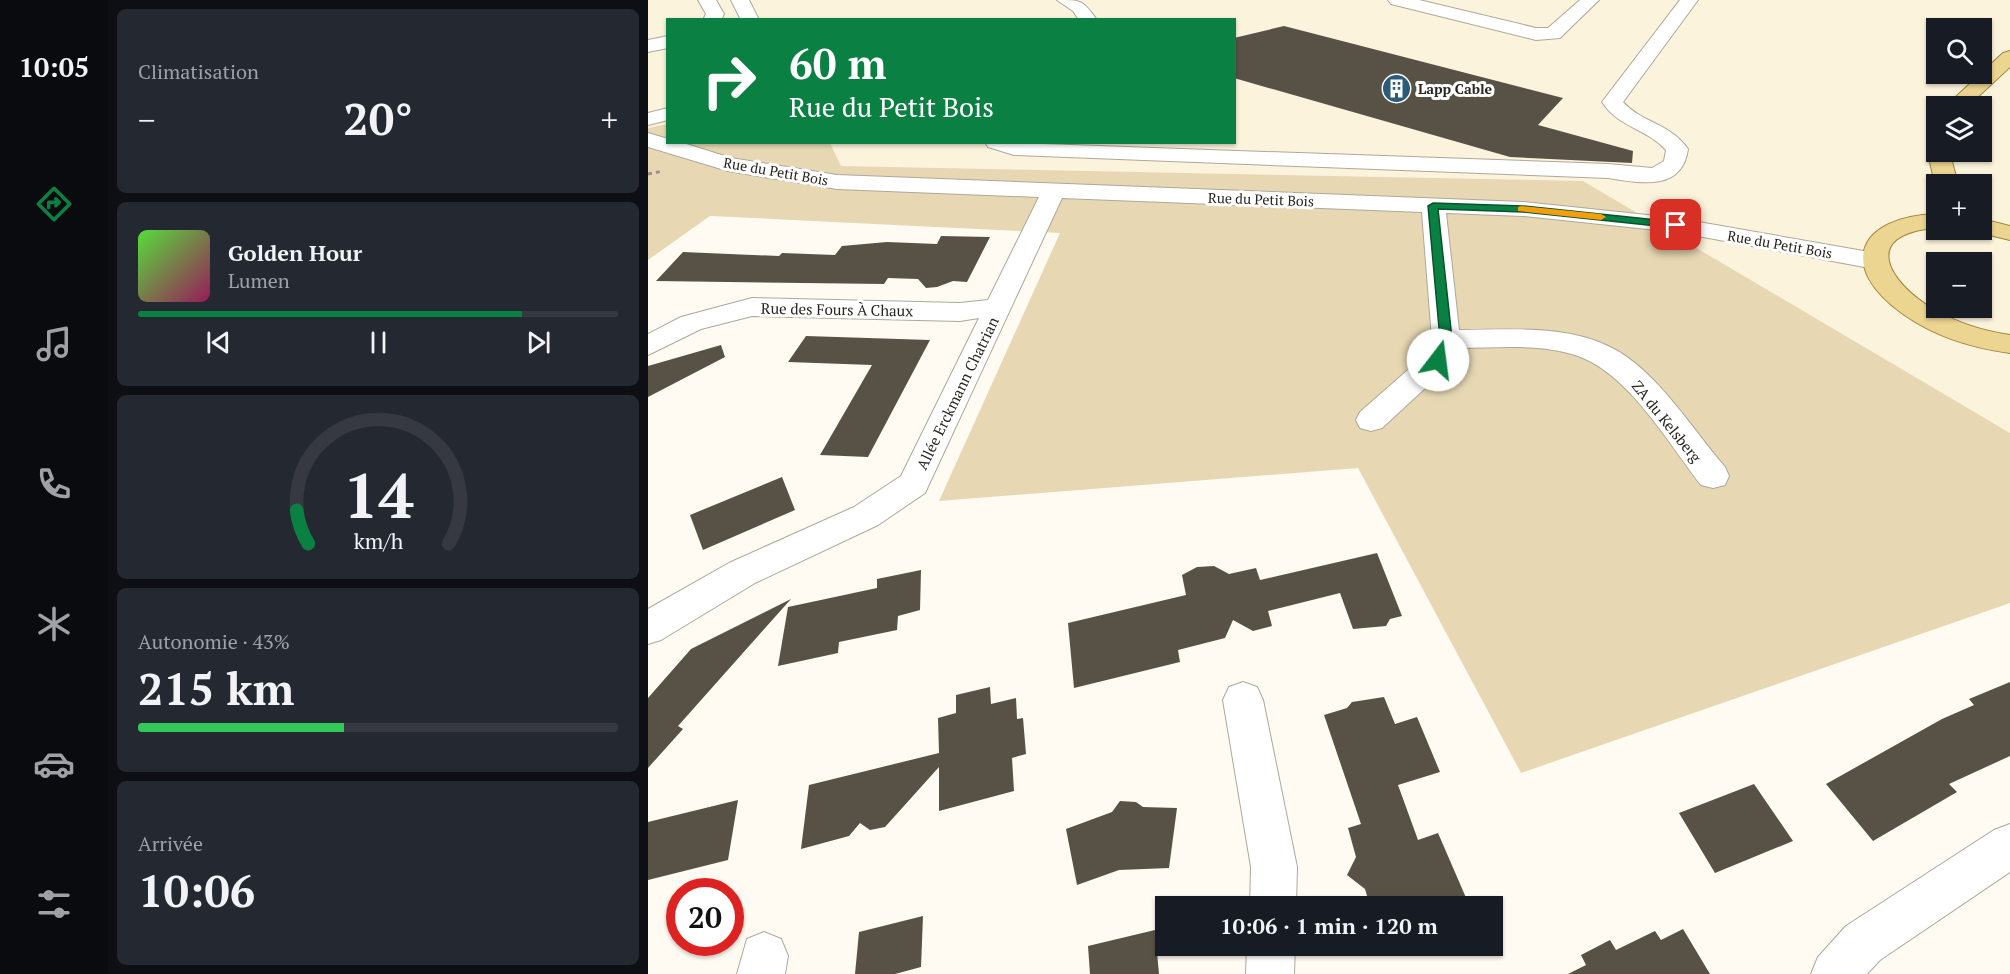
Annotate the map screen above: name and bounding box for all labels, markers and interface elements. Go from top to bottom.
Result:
map controls [1926,18,1992,318]
button: search [1926,18,1992,84]
text: 60 m [789,35,887,91]
icon: right [690,42,768,120]
text: 10:05 [19,49,89,85]
text: Climatisation [138,58,259,85]
building icon: Lapp Cable [1381,72,1413,104]
place label: Lapp Cable [1418,79,1493,98]
text: 20° [343,88,413,148]
text: Rue du Petit Bois [789,89,994,125]
button: layers [1926,96,1992,162]
text: − [138,98,156,141]
text: + [600,98,618,141]
street label: Rue du Petit Bois [722,152,830,190]
button: + [1926,174,1992,240]
icon: directions [33,183,75,225]
street label: Rue du Petit Bois [1208,188,1314,210]
pin [1650,199,1701,250]
icon: arrive [1659,208,1692,241]
street label: Rue du Petit Bois [1726,225,1834,263]
text: Golden Hour [228,238,362,267]
button: − [1926,252,1992,318]
text: Lumen [228,267,290,294]
street label: Rue des Fours À Chaux [761,298,913,320]
street label: Allée Erckmann Chatrian [911,313,1003,473]
icon: music [33,323,75,365]
icon: previous [202,326,235,359]
icon: pause [362,326,395,359]
icon: next [522,326,555,359]
position arrow [1406,328,1470,392]
street label: ZA du Kelsberg [1628,376,1707,467]
text: 14 [343,453,413,536]
icon: phone [33,463,75,505]
text: km/h [353,527,403,555]
icon: climate [33,603,75,645]
text: Autonomie · 43% [138,628,290,655]
text: 215 km [138,658,294,718]
icon: car [33,743,75,785]
text: Arrivée [138,830,203,857]
text: 10:06 [138,860,255,920]
speed limit sign: 20 [666,878,744,956]
icon: filters [33,883,75,925]
text: 10:06 · 1 min · 120 m [1220,911,1438,940]

